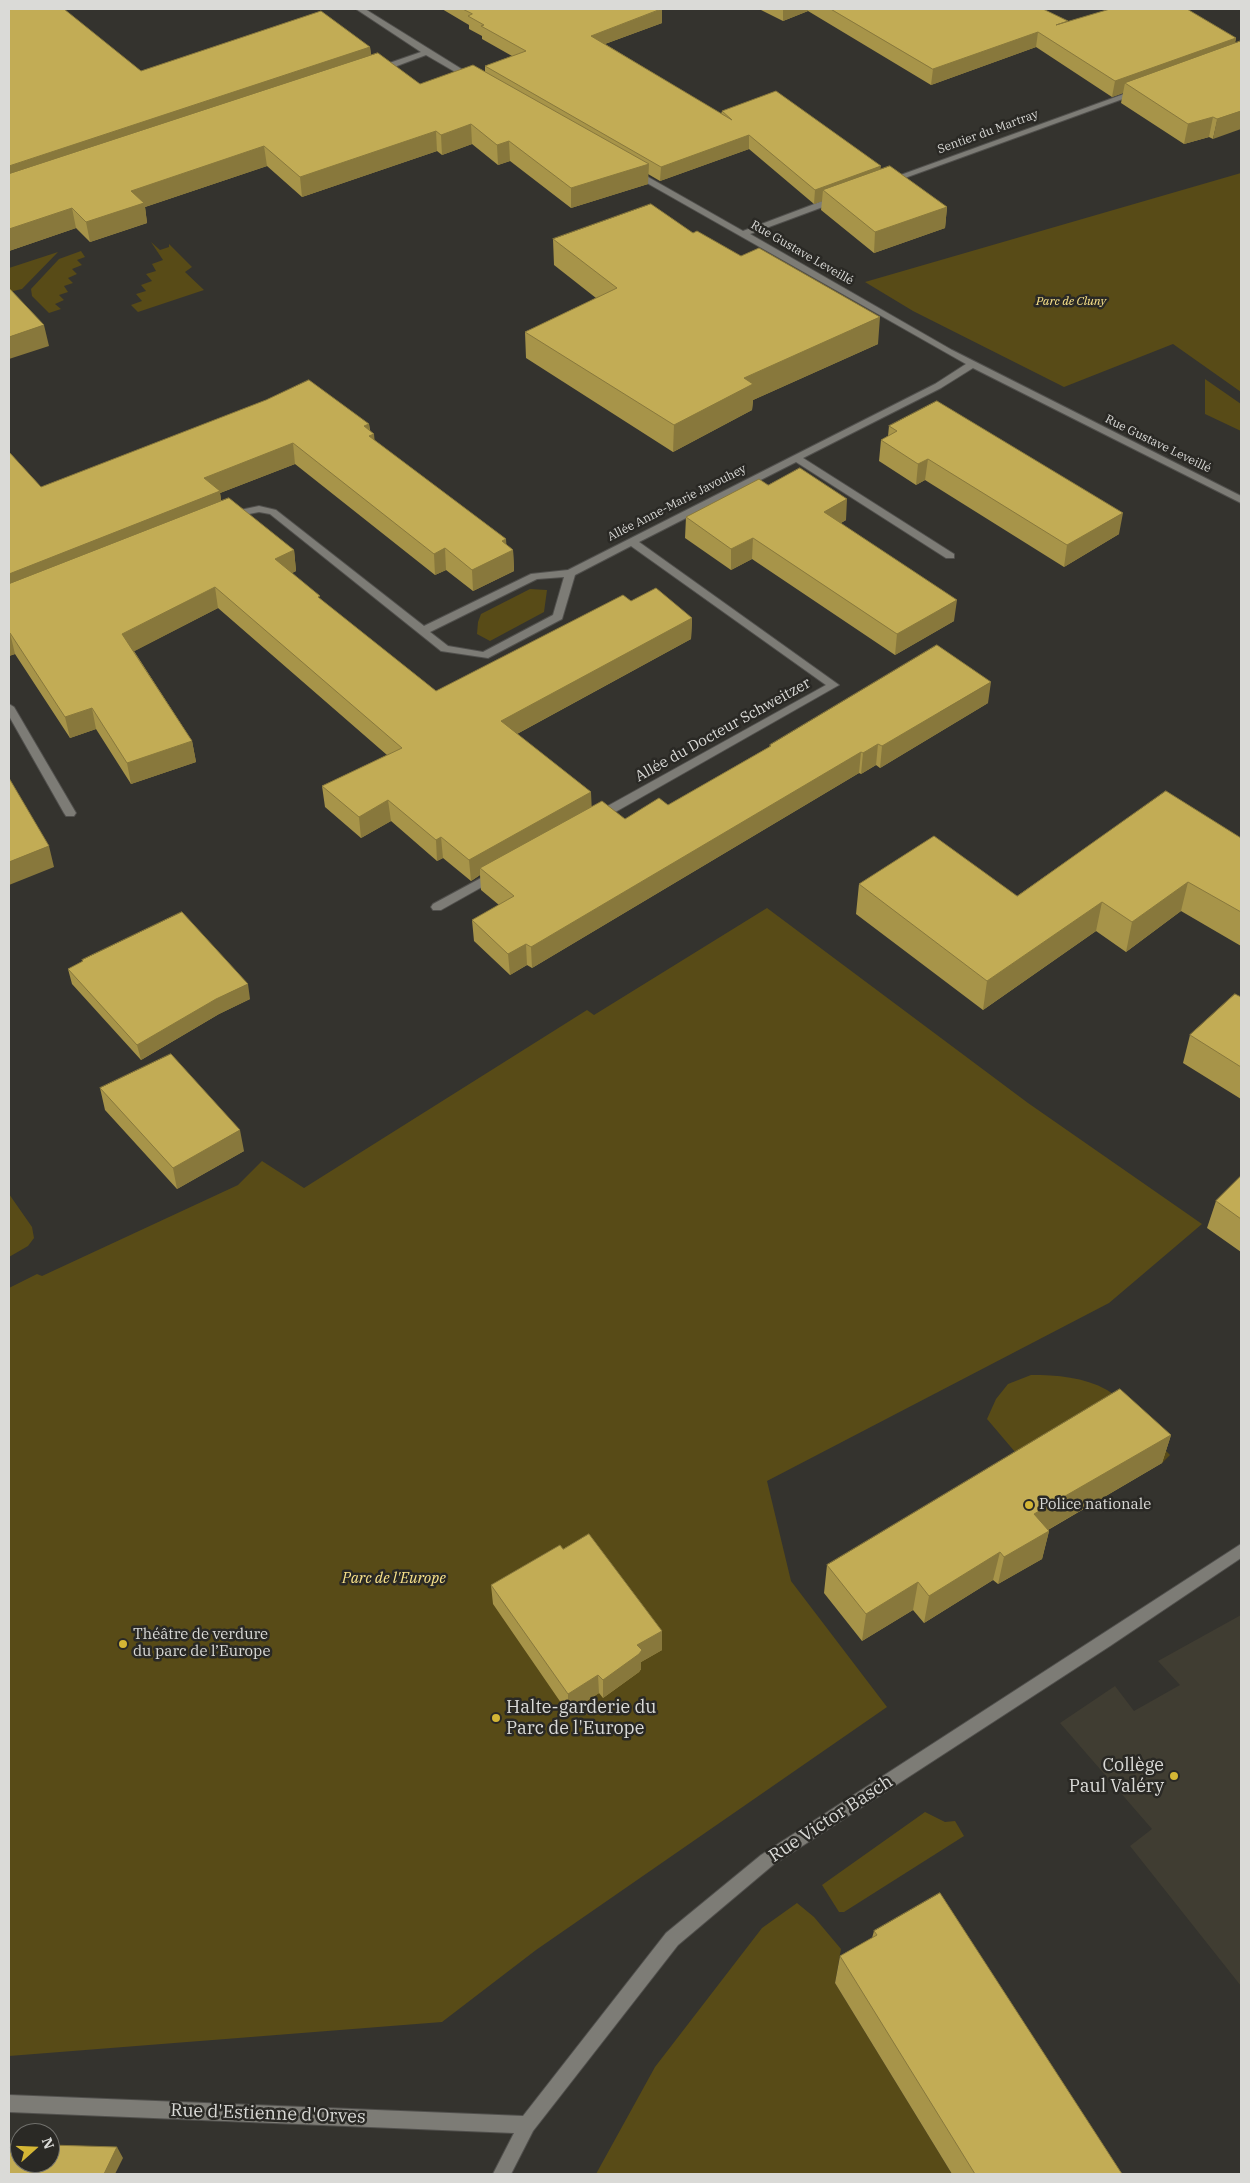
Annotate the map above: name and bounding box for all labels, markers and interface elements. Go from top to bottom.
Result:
street label: Sentier du Martray [936,107,1040,157]
street label: Rue Gustave Leveillé [748,218,856,288]
park label: Parc de Cluny [1036,295,1106,309]
street label: Rue Gustave Leveillé [1103,412,1213,476]
street label: Allée Anne-Marie Javouhey [605,462,749,544]
street label: Allée du Docteur Schweitzer [632,674,814,786]
place label: Police nationale [1039,1496,1151,1514]
marker: Police nationale [1023,1499,1035,1511]
park label: Parc de l'Europe [342,1570,446,1588]
place label: Théâtre de verdure du parc de l’Europe [133,1626,270,1661]
marker: Théâtre de verdure du parc de l’Europe [117,1638,129,1650]
place label: Halte-garderie du Parc de l'Europe [506,1697,657,1740]
marker: Halte-garderie du Parc de l'Europe [490,1712,502,1724]
place label: Collège Paul Valéry [1069,1755,1164,1798]
marker: Collège Paul Valéry [1168,1770,1180,1782]
street label: Rue Victor Basch [765,1771,897,1867]
street label: Rue d'Estienne d'Orves [170,2100,366,2128]
north arrow [10,2123,60,2173]
text: N [38,2135,59,2151]

